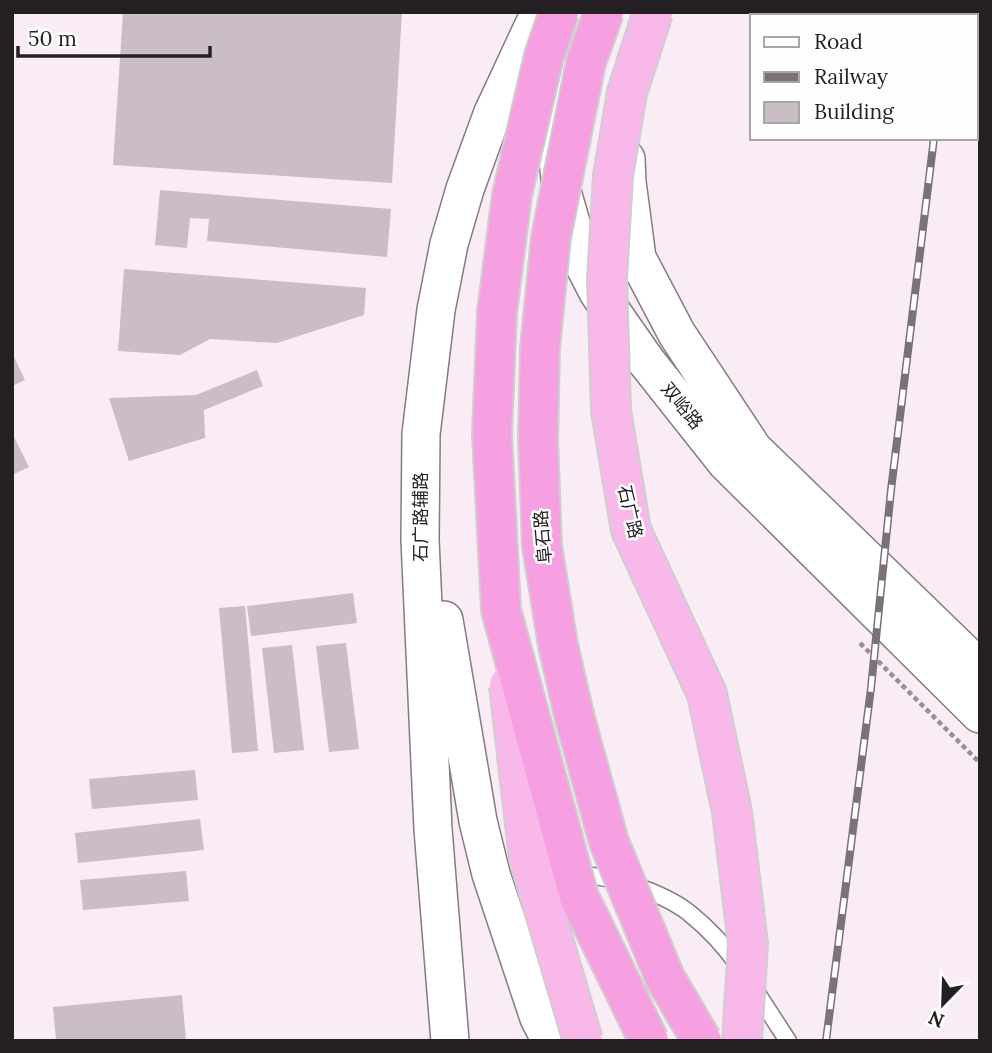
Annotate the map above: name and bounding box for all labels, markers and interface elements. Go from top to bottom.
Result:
scale bar [18,14,210,58]
legend [750,14,978,140]
text: 50 m [28,25,77,52]
text: Road [814,28,863,55]
text: Railway [814,63,888,90]
text: Building [814,98,894,125]
street label: 双峪路 [656,377,708,434]
street label: 石广路辅路 [409,472,432,562]
street label: 石广路 [613,483,648,541]
street label: 阜石路 [529,509,556,565]
north arrow [908,969,978,1039]
text: N [925,1006,948,1034]

